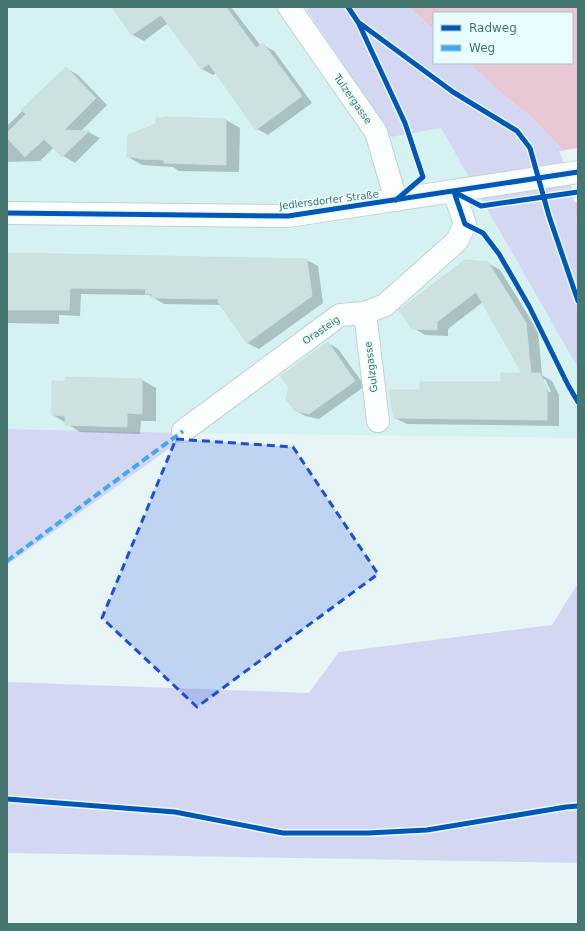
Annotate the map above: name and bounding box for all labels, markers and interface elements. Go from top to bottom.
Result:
legend [433,12,573,64]
text: Radweg [469,21,517,35]
text: Weg [469,41,495,55]
street label: Tulzergasse [331,71,374,126]
street label: Jedlersdorfer Straße [278,188,379,212]
street label: Orasteig [300,313,342,347]
street label: Gulzgasse [362,341,380,393]

